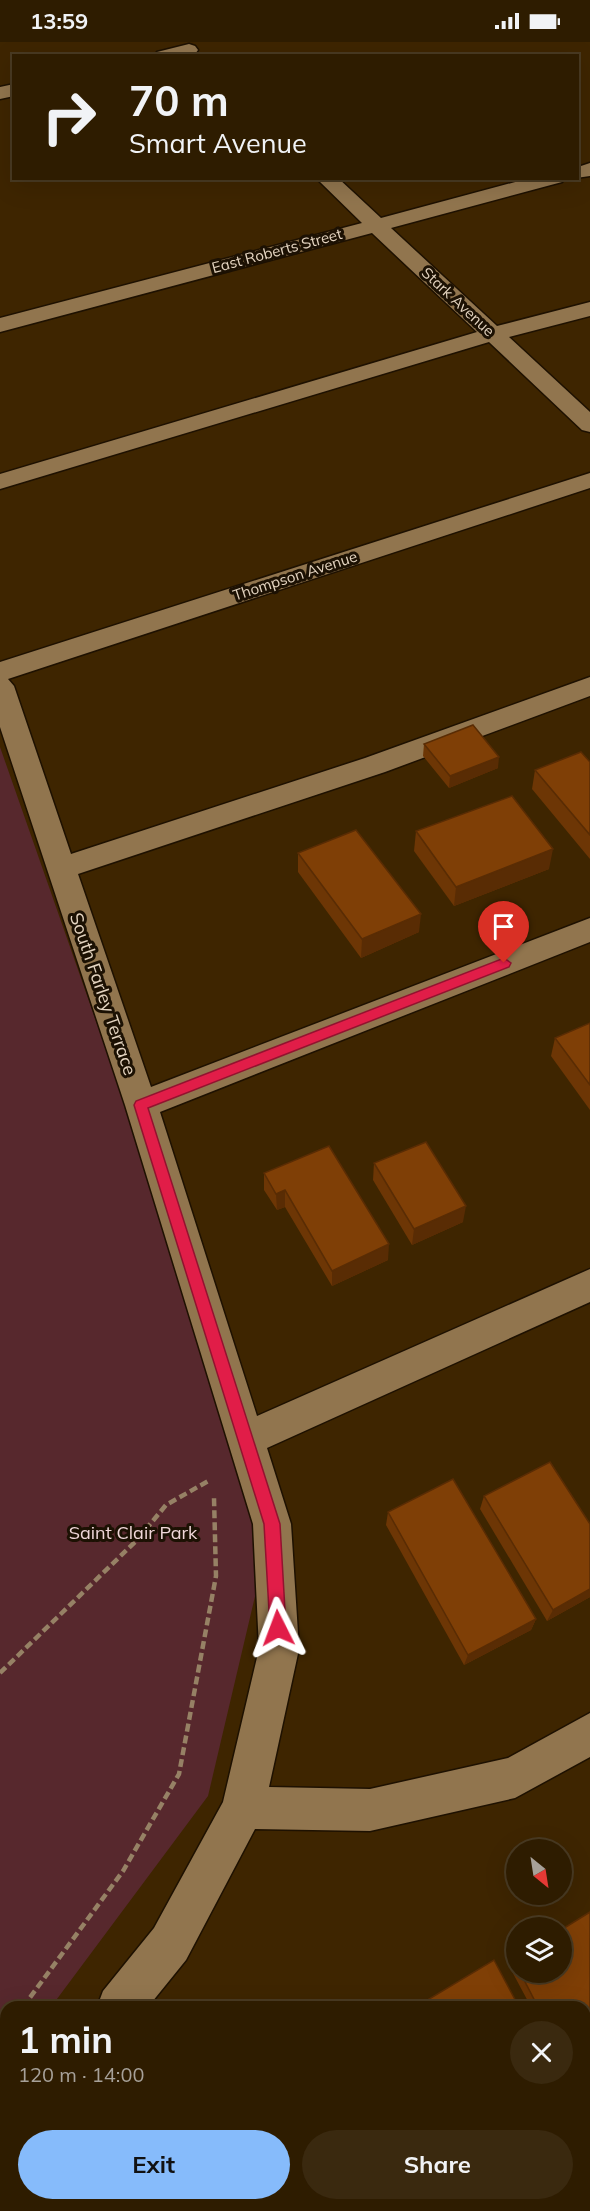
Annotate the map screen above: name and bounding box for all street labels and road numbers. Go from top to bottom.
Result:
street label: East Roberts Street [210,224,344,277]
street label: Stark Avenue [418,263,499,340]
street label: Thompson Avenue [230,546,359,605]
street label: South Farley Terrace [65,910,142,1078]

